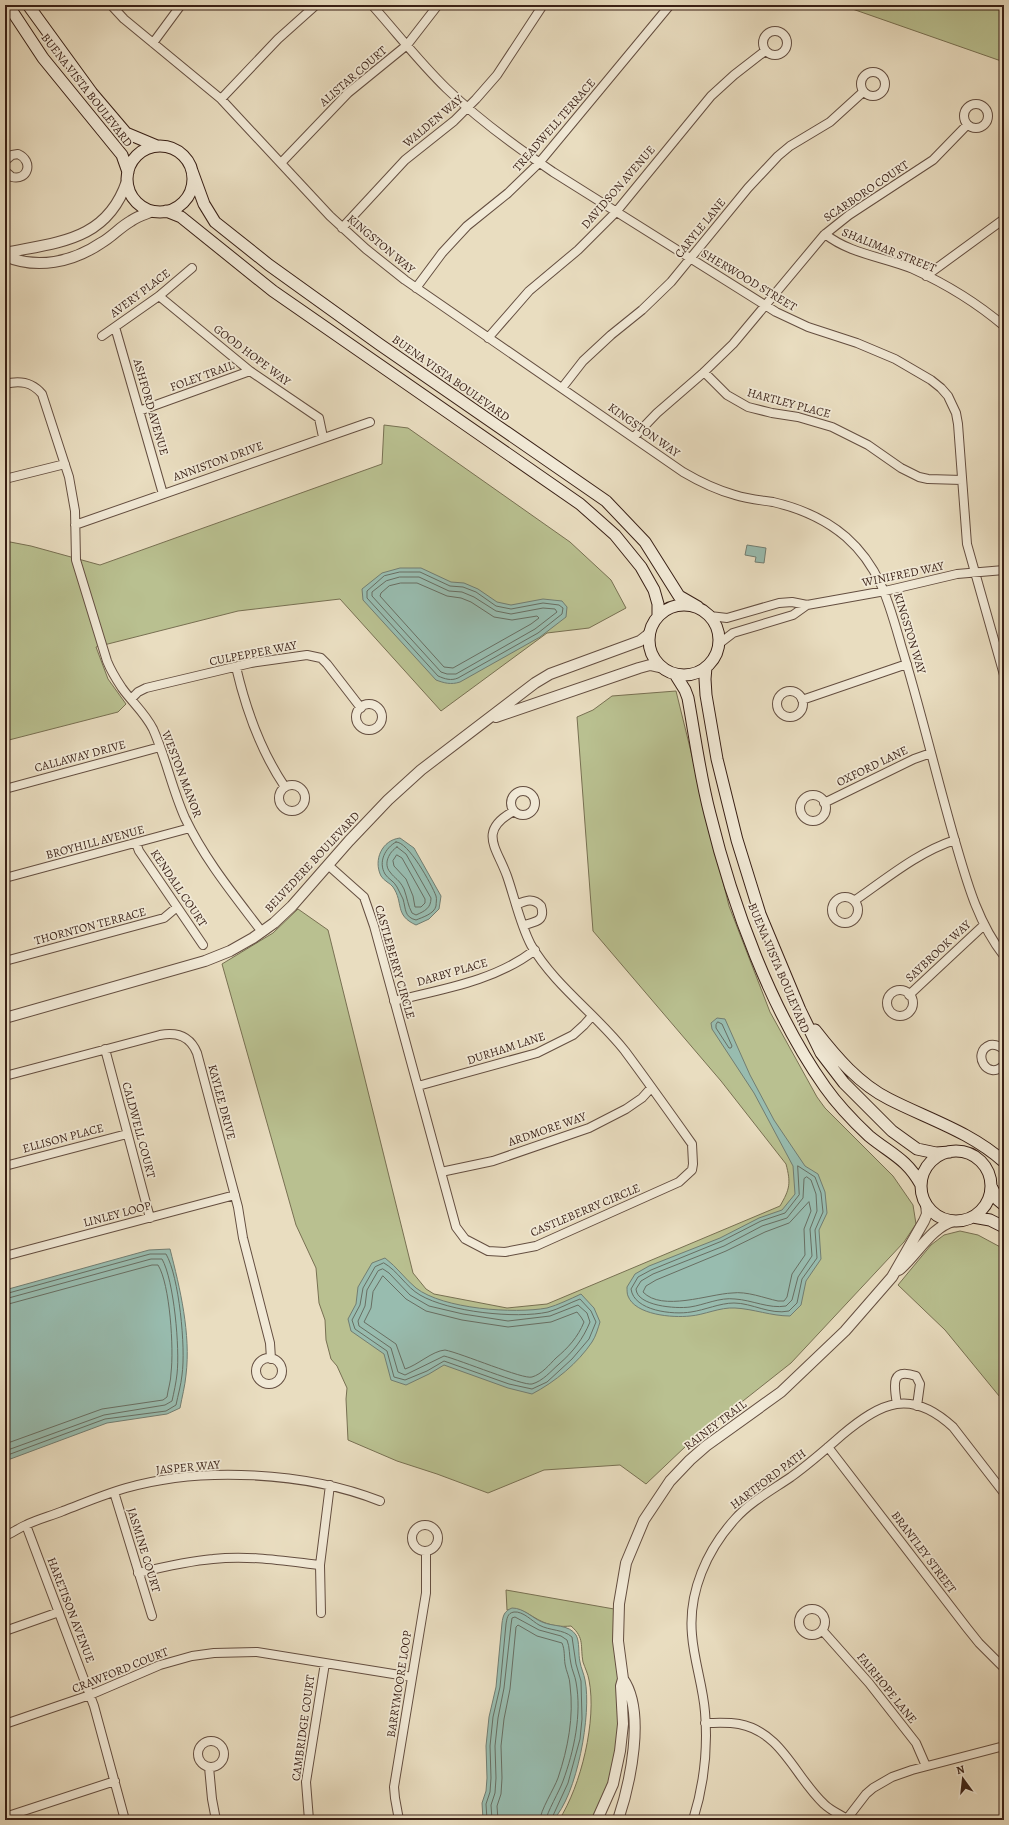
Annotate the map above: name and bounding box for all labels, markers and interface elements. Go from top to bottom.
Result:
street label: BUENA VISTA BOULEVARD [38,30,136,150]
street label: ALISTAR COURT [315,42,390,110]
street label: TREADWELL TERRACE [509,75,599,175]
street label: WALDEN WAY [399,91,467,151]
street label: DAVIDSON AVENUE [577,142,659,232]
street label: SCARBORO COURT [820,156,912,225]
street label: CARYLE LANE [671,195,729,261]
street label: KINGSTON WAY [344,211,419,278]
street label: SHALIMAR STREET [839,224,939,276]
street label: SHERWOOD STREET [698,245,800,315]
street label: AVERY PLACE [106,265,173,322]
street label: GOOD HOPE WAY [210,321,294,390]
street label: BUENA VISTA BOULEVARD [389,331,513,425]
street label: ASHFORD AVENUE [129,356,172,457]
street label: FOLEY TRAIL [168,357,237,395]
street label: HARTLEY PLACE [746,384,832,422]
street label: KINGSTON WAY [605,399,684,461]
street label: ANNISTON DRIVE [170,437,265,485]
street label: WINIFRED WAY [860,557,946,591]
street label: KINGSTON WAY [890,590,930,676]
street label: CULPEPPER WAY [208,637,299,669]
street label: WESTON MANOR [158,727,206,820]
street label: CALLAWAY DRIVE [33,736,127,776]
street label: OXFORD LANE [834,742,910,790]
street label: BELVEDERE BOULEVARD [261,808,363,916]
street label: BROYHILL AVENUE [44,821,146,863]
street label: KENDALL COURT [147,846,211,930]
street label: BUENA VISTA BOULEVARD [744,900,814,1036]
street label: THORNTON TERRACE [32,903,148,949]
street label: CASTLEBERRY CIRCLE [371,903,419,1021]
street label: SAYBROOK WAY [902,916,975,985]
street label: DARBY PLACE [415,954,489,990]
street label: DURHAM LANE [465,1028,547,1068]
street label: KAYLEE DRIVE [204,1063,240,1141]
street label: CALDWELL COURT [118,1080,160,1180]
street label: ARDMORE WAY [505,1108,589,1150]
street label: ELLISON PLACE [21,1119,105,1157]
street label: CASTLEBERRY CIRCLE [528,1180,642,1240]
street label: LINLEY LOOP [81,1197,153,1231]
street label: RAINEY TRAIL [681,1396,750,1454]
street label: HARTFORD PATH [727,1445,809,1513]
street label: JASPER WAY [155,1456,221,1478]
street label: JASMINE COURT [124,1506,165,1595]
street label: BRANTLEY STREET [888,1508,960,1597]
street label: HARETISON AVENUE [44,1555,98,1665]
street label: BARRYMOORE LOOP [383,1629,415,1739]
street label: CRAWFORD COURT [69,1643,171,1697]
street label: FAIRHOPE LANE [853,1649,921,1727]
street label: CAMBRIDGE COURT [288,1673,318,1782]
north arrow [943,1759,983,1799]
text: N [955,1762,966,1778]

